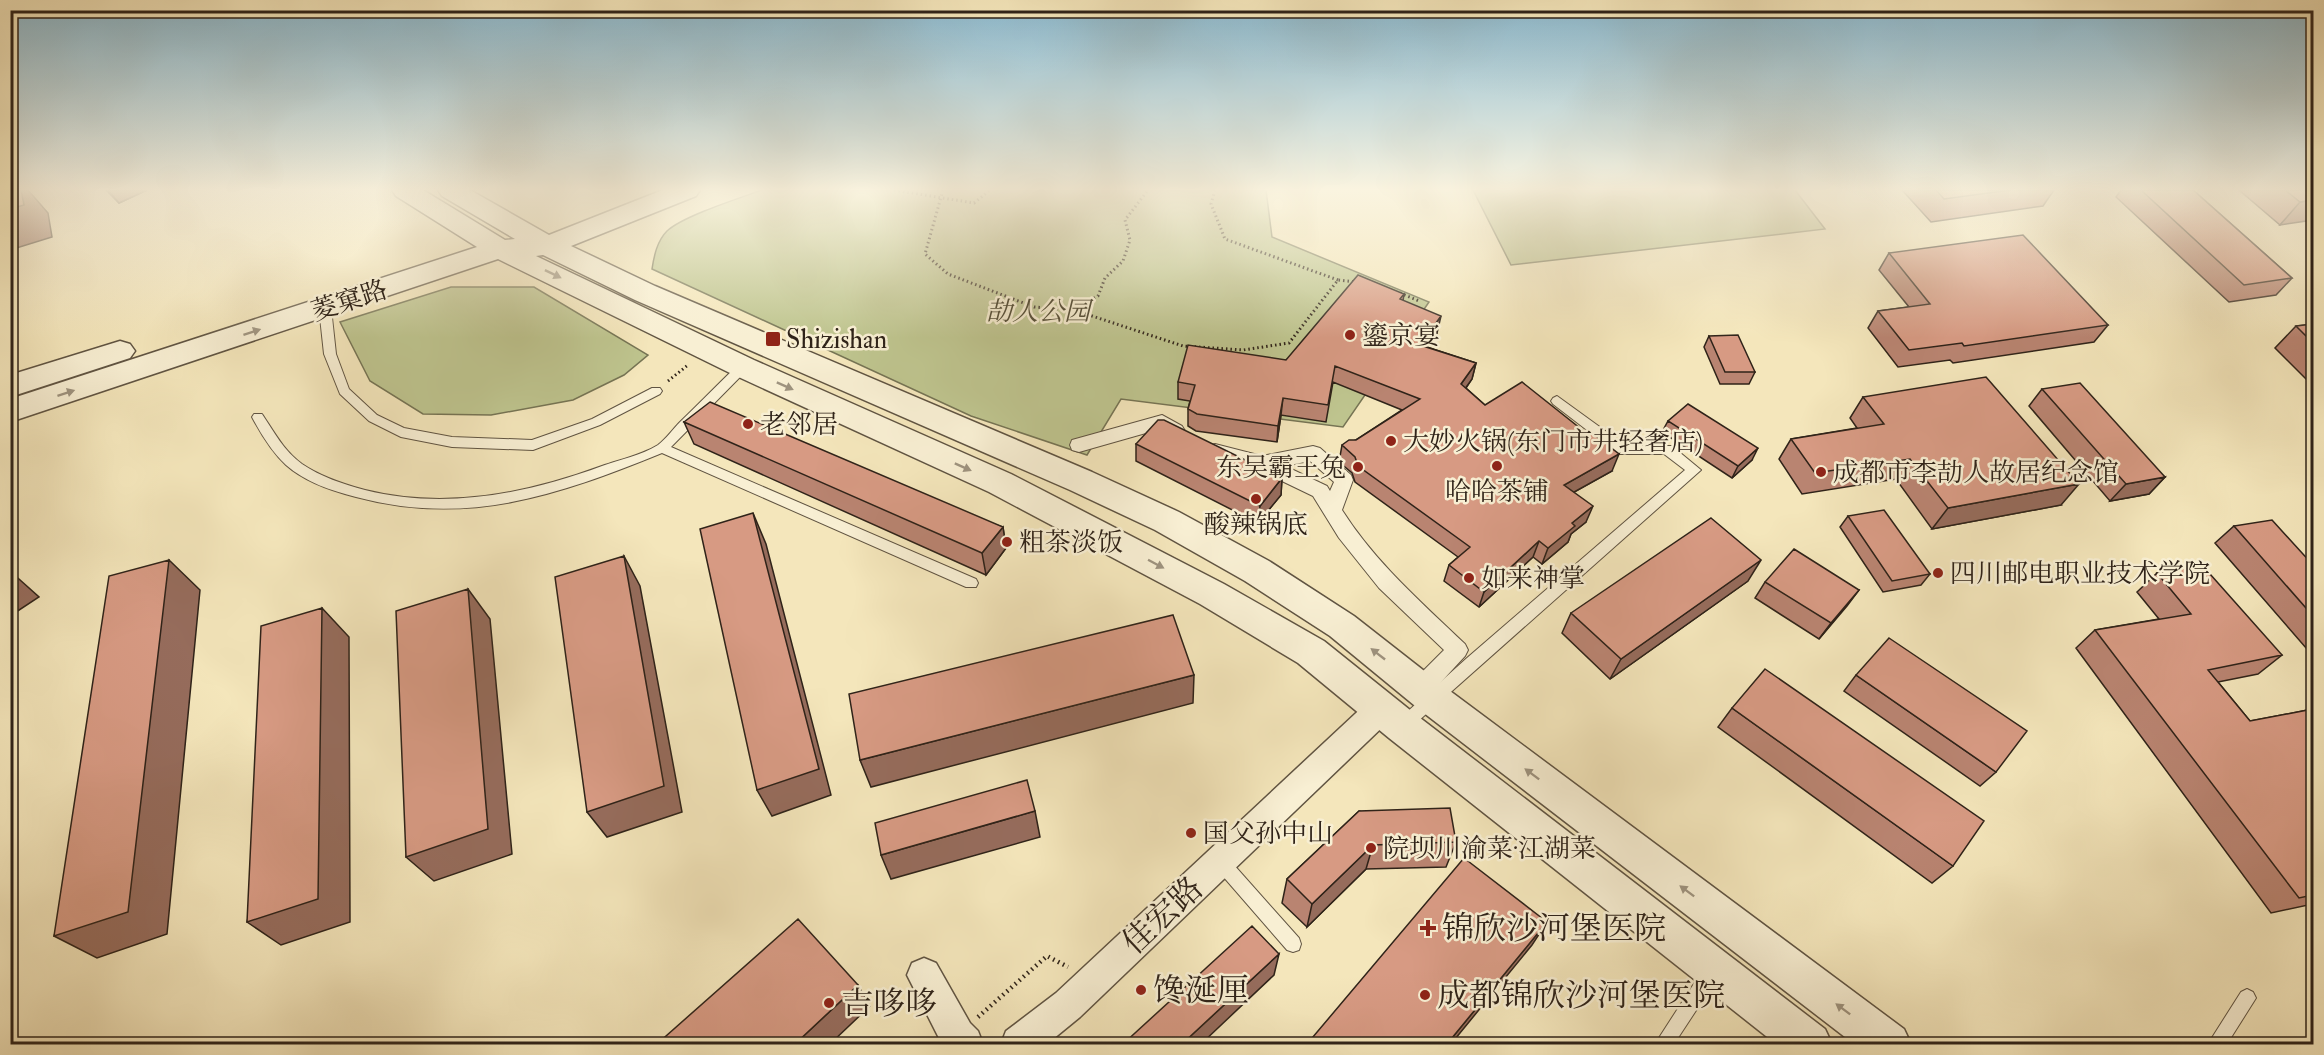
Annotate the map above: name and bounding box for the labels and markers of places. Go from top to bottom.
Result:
place label: 鎏京宴 [1362,320,1440,352]
place label: Shizishan [786,324,887,356]
marker: 鎏京宴 [1343,328,1357,342]
marker: Shizishan [764,330,782,348]
place label: 老邻居 [760,409,838,441]
marker: 老邻居 [741,417,755,431]
place label: 大妙火锅(东门市井轻奢店) [1403,426,1703,458]
marker: 大妙火锅(东门市井轻奢店) [1384,434,1398,448]
place label: 东吴霸王兔 [1216,452,1346,484]
place label: 成都市李劼人故居纪念馆 [1833,457,2119,489]
marker: 哈哈茶铺 [1490,459,1504,473]
marker: 东吴霸王兔 [1351,460,1365,474]
marker: 成都市李劼人故居纪念馆 [1814,465,1828,479]
place label: 哈哈茶铺 [1445,476,1549,508]
marker: 酸辣锅底 [1249,492,1263,506]
place label: 酸辣锅底 [1204,509,1308,541]
place label: 粗茶淡饭 [1019,527,1123,559]
marker: 粗茶淡饭 [1000,535,1014,549]
place label: 四川邮电职业技术学院 [1950,558,2210,590]
place label: 如来神掌 [1481,563,1585,595]
marker: 四川邮电职业技术学院 [1931,566,1945,580]
marker: 如来神掌 [1462,571,1476,585]
place label: 国父孙中山 [1203,818,1333,850]
marker: 国父孙中山 [1184,826,1198,840]
place label: 院坝川渝菜·江湖菜 [1383,833,1596,865]
marker: 院坝川渝菜·江湖菜 [1364,841,1378,855]
place label: 锦欣沙河堡医院 [1442,909,1666,949]
marker: 锦欣沙河堡医院 [1419,919,1437,937]
place label: 馋涎厘 [1153,971,1249,1011]
place label: 成都锦欣沙河堡医院 [1437,976,1725,1016]
marker: 馋涎厘 [1134,983,1148,997]
place label: 吉哆哆 [841,984,937,1024]
marker: 成都锦欣沙河堡医院 [1418,988,1432,1002]
marker: 吉哆哆 [822,996,836,1010]

